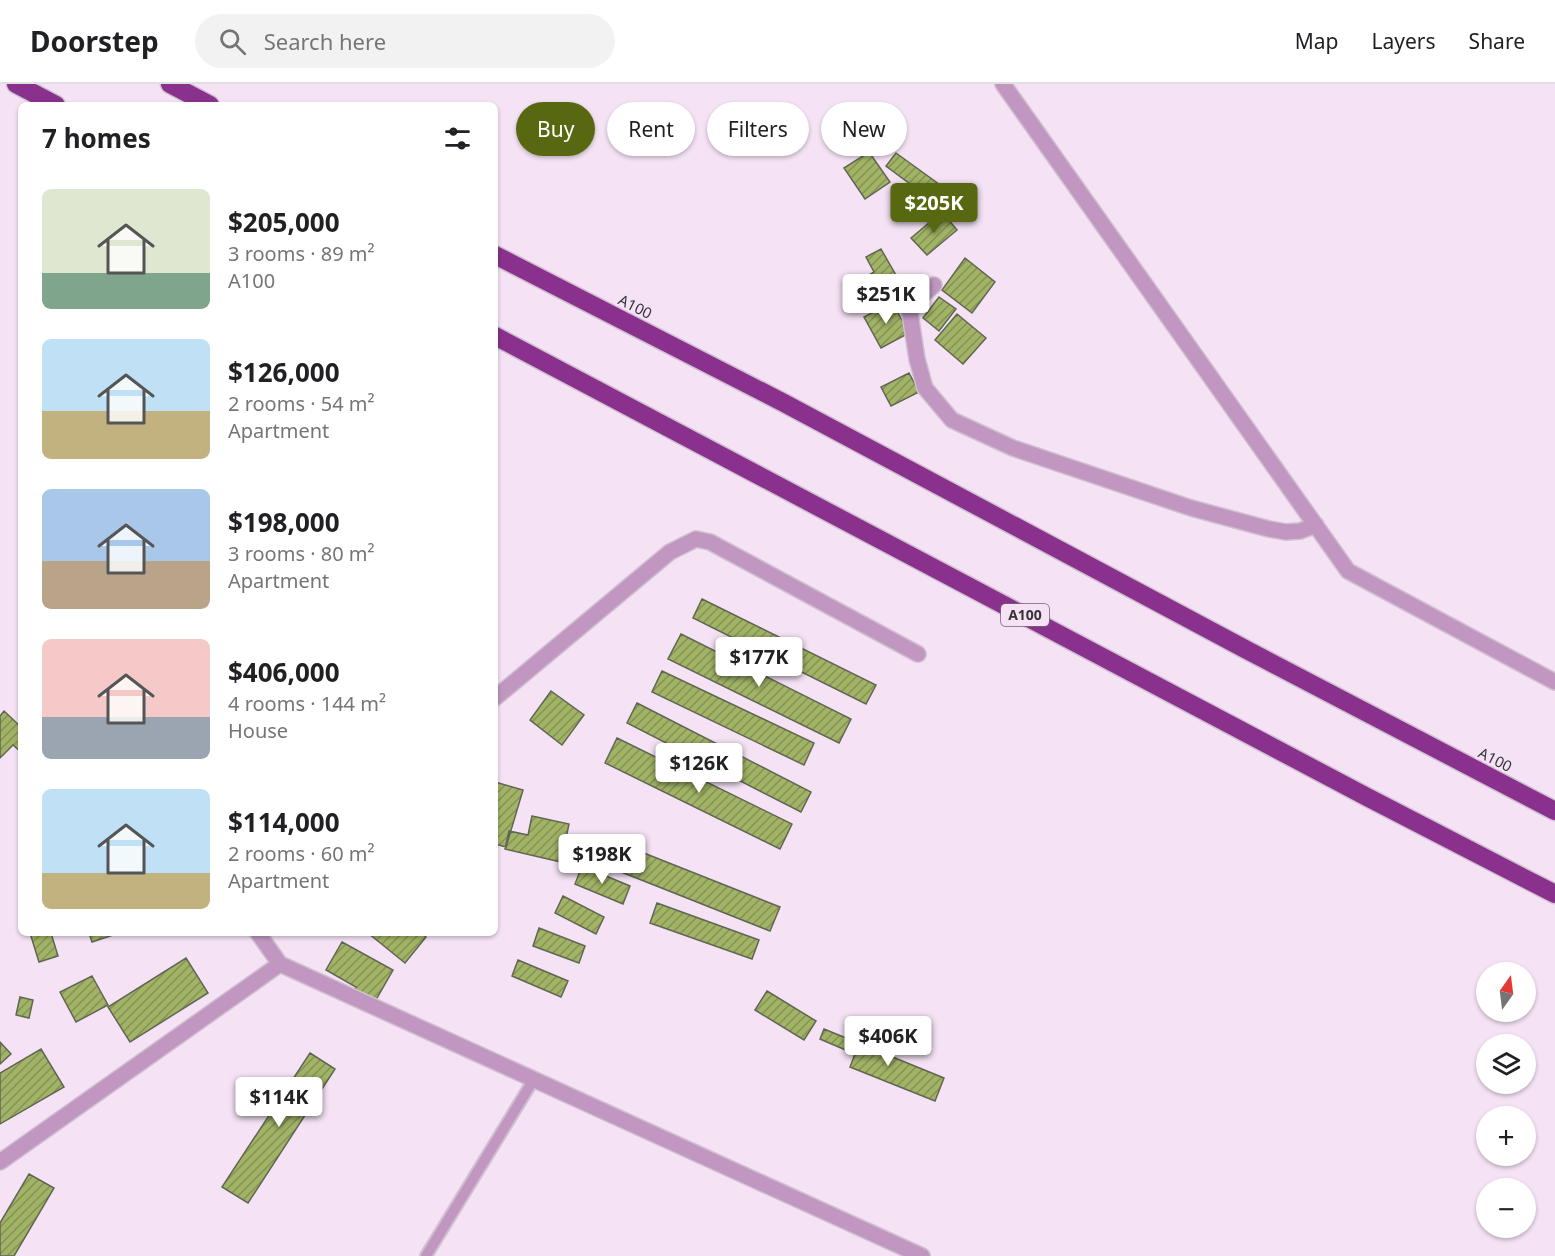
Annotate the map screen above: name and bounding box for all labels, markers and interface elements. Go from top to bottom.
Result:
search box [195,14,615,68]
text: Doorstep [30,22,159,60]
icon: search [216,25,249,58]
text: Search here [264,26,386,56]
text: Map [1295,27,1339,55]
text: Layers [1372,27,1436,55]
text: Share [1469,27,1525,55]
chip: Buy [516,102,595,156]
chip: Rent [607,102,695,156]
chip: Filters [707,102,809,156]
chip: New [821,102,907,156]
text: 7 homes [42,120,151,156]
icon: filters [441,122,474,155]
pin: $205K [892,183,976,234]
text: $205K [904,189,964,216]
text: $205,000 [228,204,340,240]
icon: home [90,213,162,285]
text: 3 rooms · 89 m² [228,240,375,267]
text: A100 [228,267,275,294]
pin: $251K [844,274,928,325]
text: $251K [856,280,916,307]
street label: A100 [615,289,656,323]
text: $126,000 [228,354,340,390]
icon: home [90,363,162,435]
text: 2 rooms · 54 m² [228,390,375,417]
text: Apartment [228,417,329,444]
text: $198,000 [228,504,340,540]
icon: home [90,513,162,585]
text: 3 rooms · 80 m² [228,540,375,567]
text: Apartment [228,567,329,594]
road number: A100 [1001,604,1049,626]
pin: $177K [717,637,801,688]
text: $177K [729,643,789,670]
text: $406,000 [228,654,340,690]
icon: home [90,663,162,735]
text: 4 rooms · 144 m² [228,690,386,717]
text: House [228,717,288,744]
street label: A100 [1475,742,1516,776]
pin: $126K [657,743,741,794]
text: $126K [669,749,729,776]
text: $114,000 [228,804,340,840]
icon: home [90,813,162,885]
pin: $198K [560,834,644,885]
text: 2 rooms · 60 m² [228,840,375,867]
text: $198K [572,840,632,867]
text: Apartment [228,867,329,894]
north arrow [1476,962,1536,1022]
map controls [1476,962,1536,1238]
pin: $406K [846,1016,930,1067]
text: $406K [858,1022,918,1049]
button: layers [1476,1034,1536,1094]
pin: $114K [237,1077,321,1128]
text: $114K [249,1083,309,1110]
button: + [1476,1106,1536,1166]
button: − [1476,1178,1536,1238]

